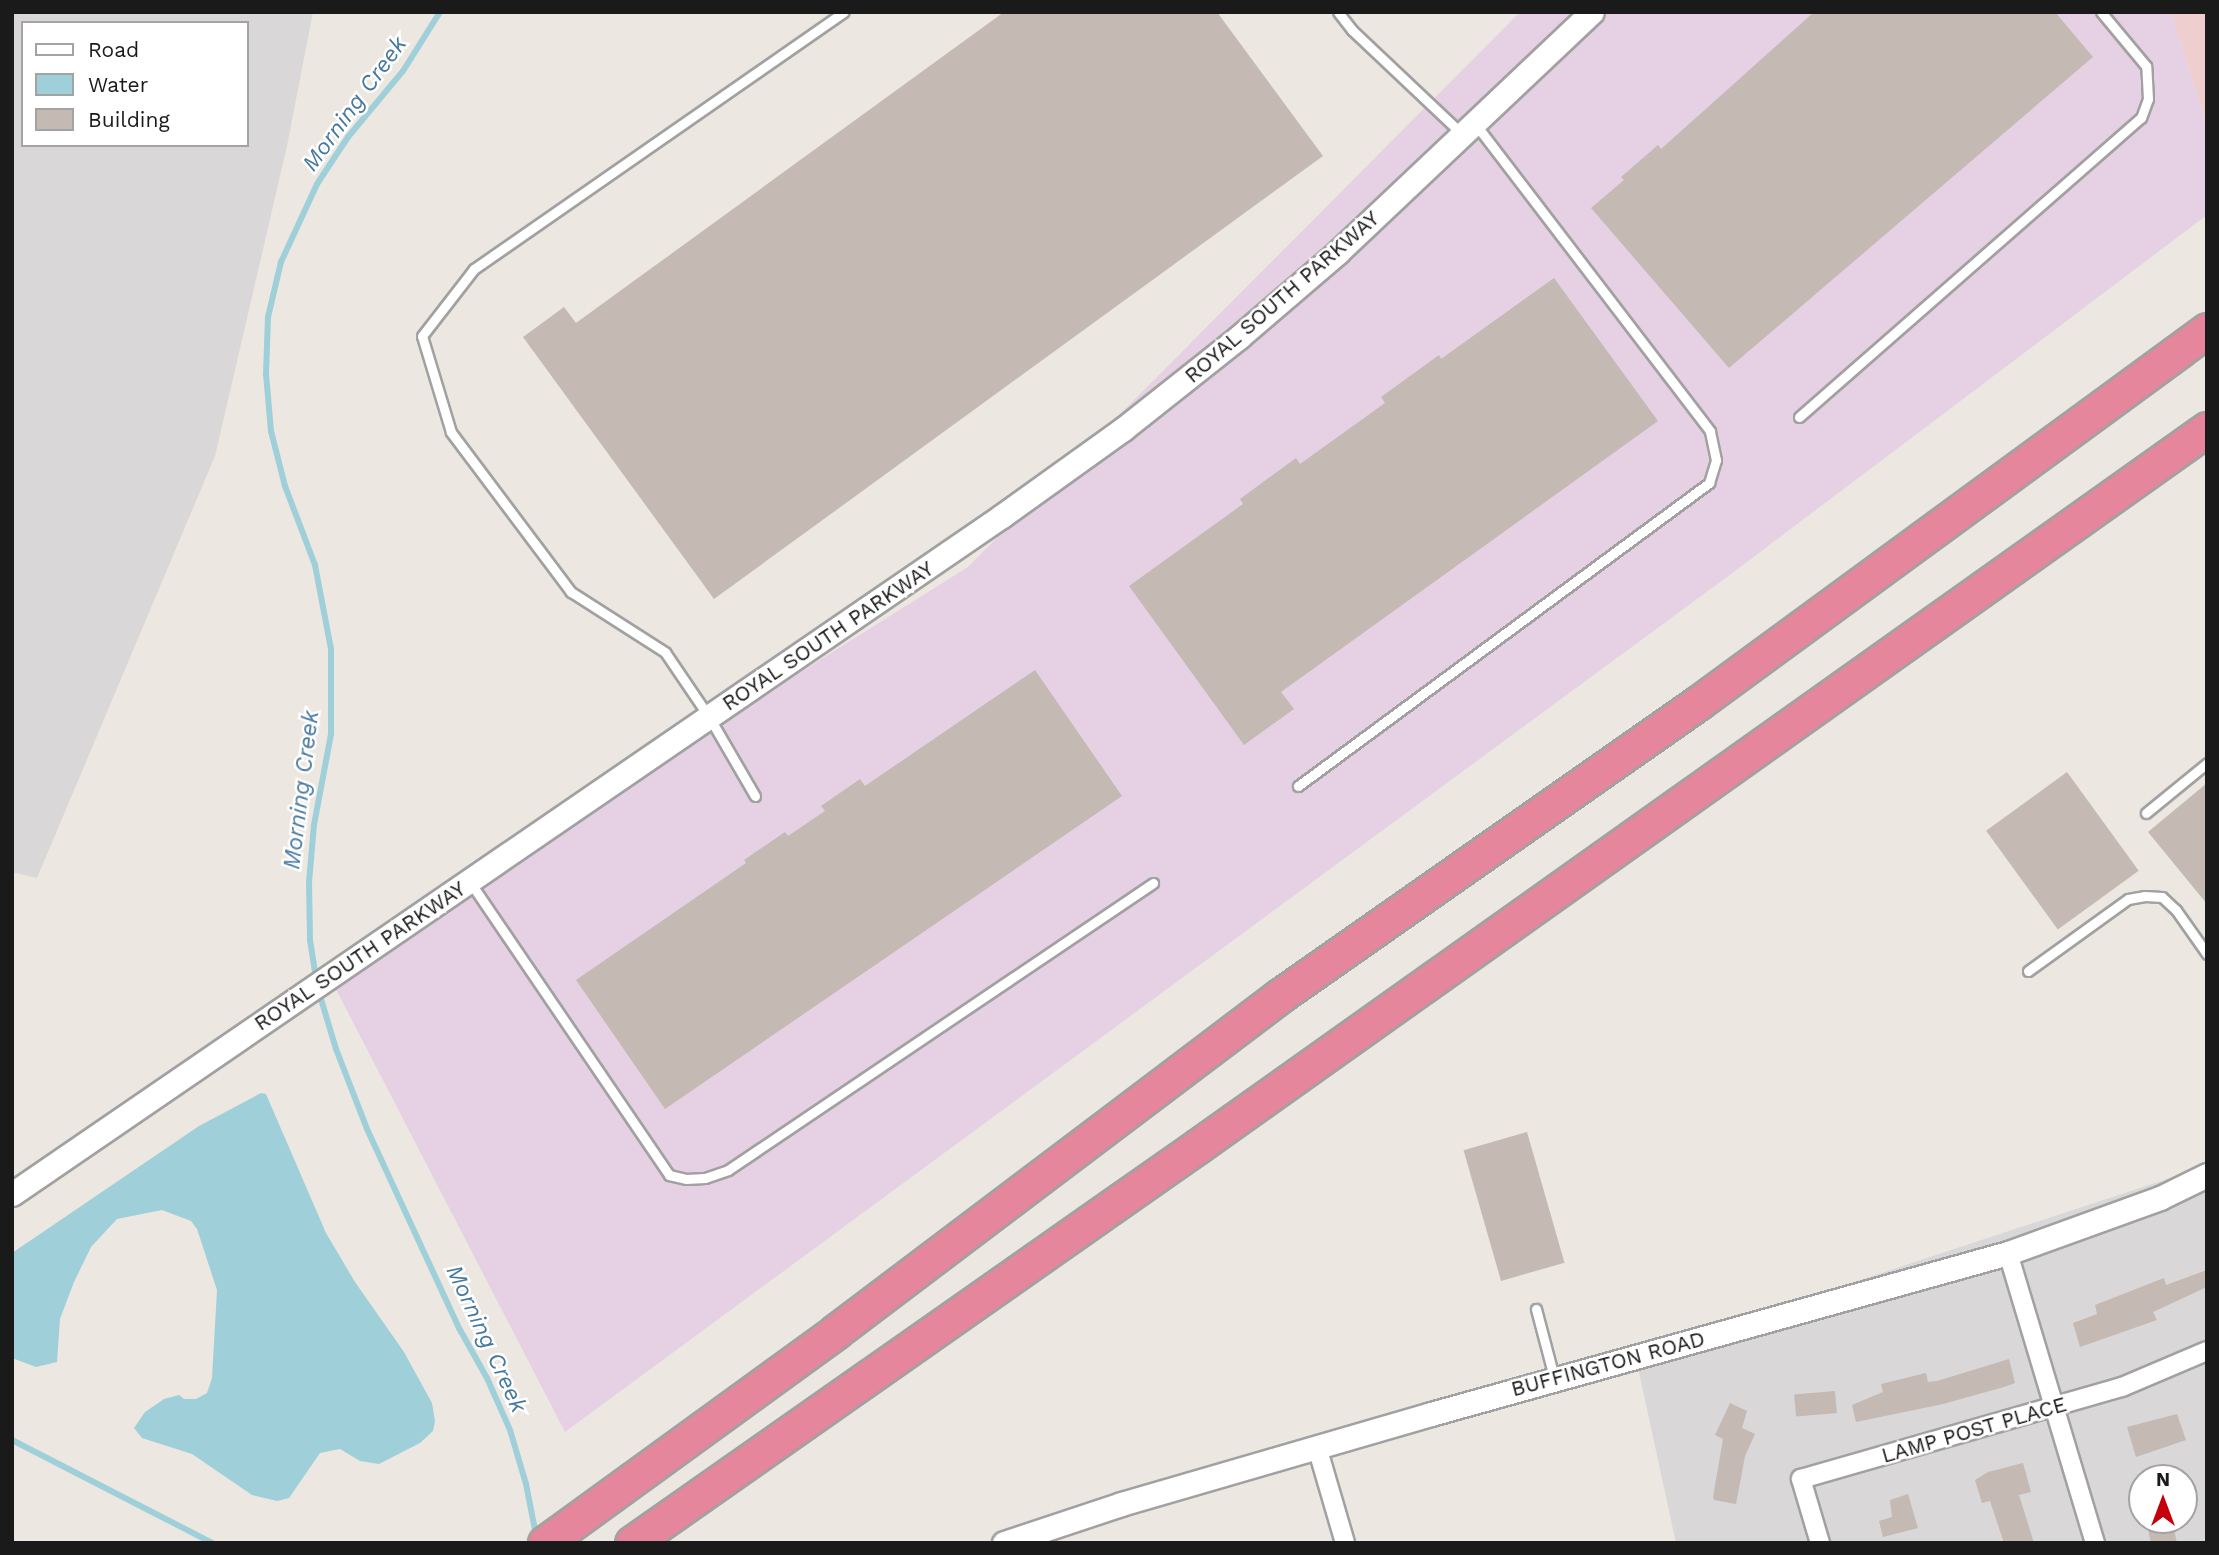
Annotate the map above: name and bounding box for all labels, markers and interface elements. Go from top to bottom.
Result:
legend [21,21,248,147]
water label: Morning Creek [297,31,413,177]
text: Road [88,37,139,62]
text: Water [88,72,148,97]
text: Building [88,107,170,132]
street label: ROYAL SOUTH PARKWAY [1179,206,1385,388]
street label: ROYAL SOUTH PARKWAY [717,556,939,716]
water label: Morning Creek [279,709,325,871]
street label: ROYAL SOUTH PARKWAY [249,876,471,1036]
water label: Morning Creek [440,1261,532,1417]
street label: BUFFINGTON ROAD [1508,1326,1708,1402]
street label: LAMP POST PLACE [1878,1391,2070,1469]
north arrow [2128,1464,2198,1534]
text: N [2156,1468,2170,1491]

